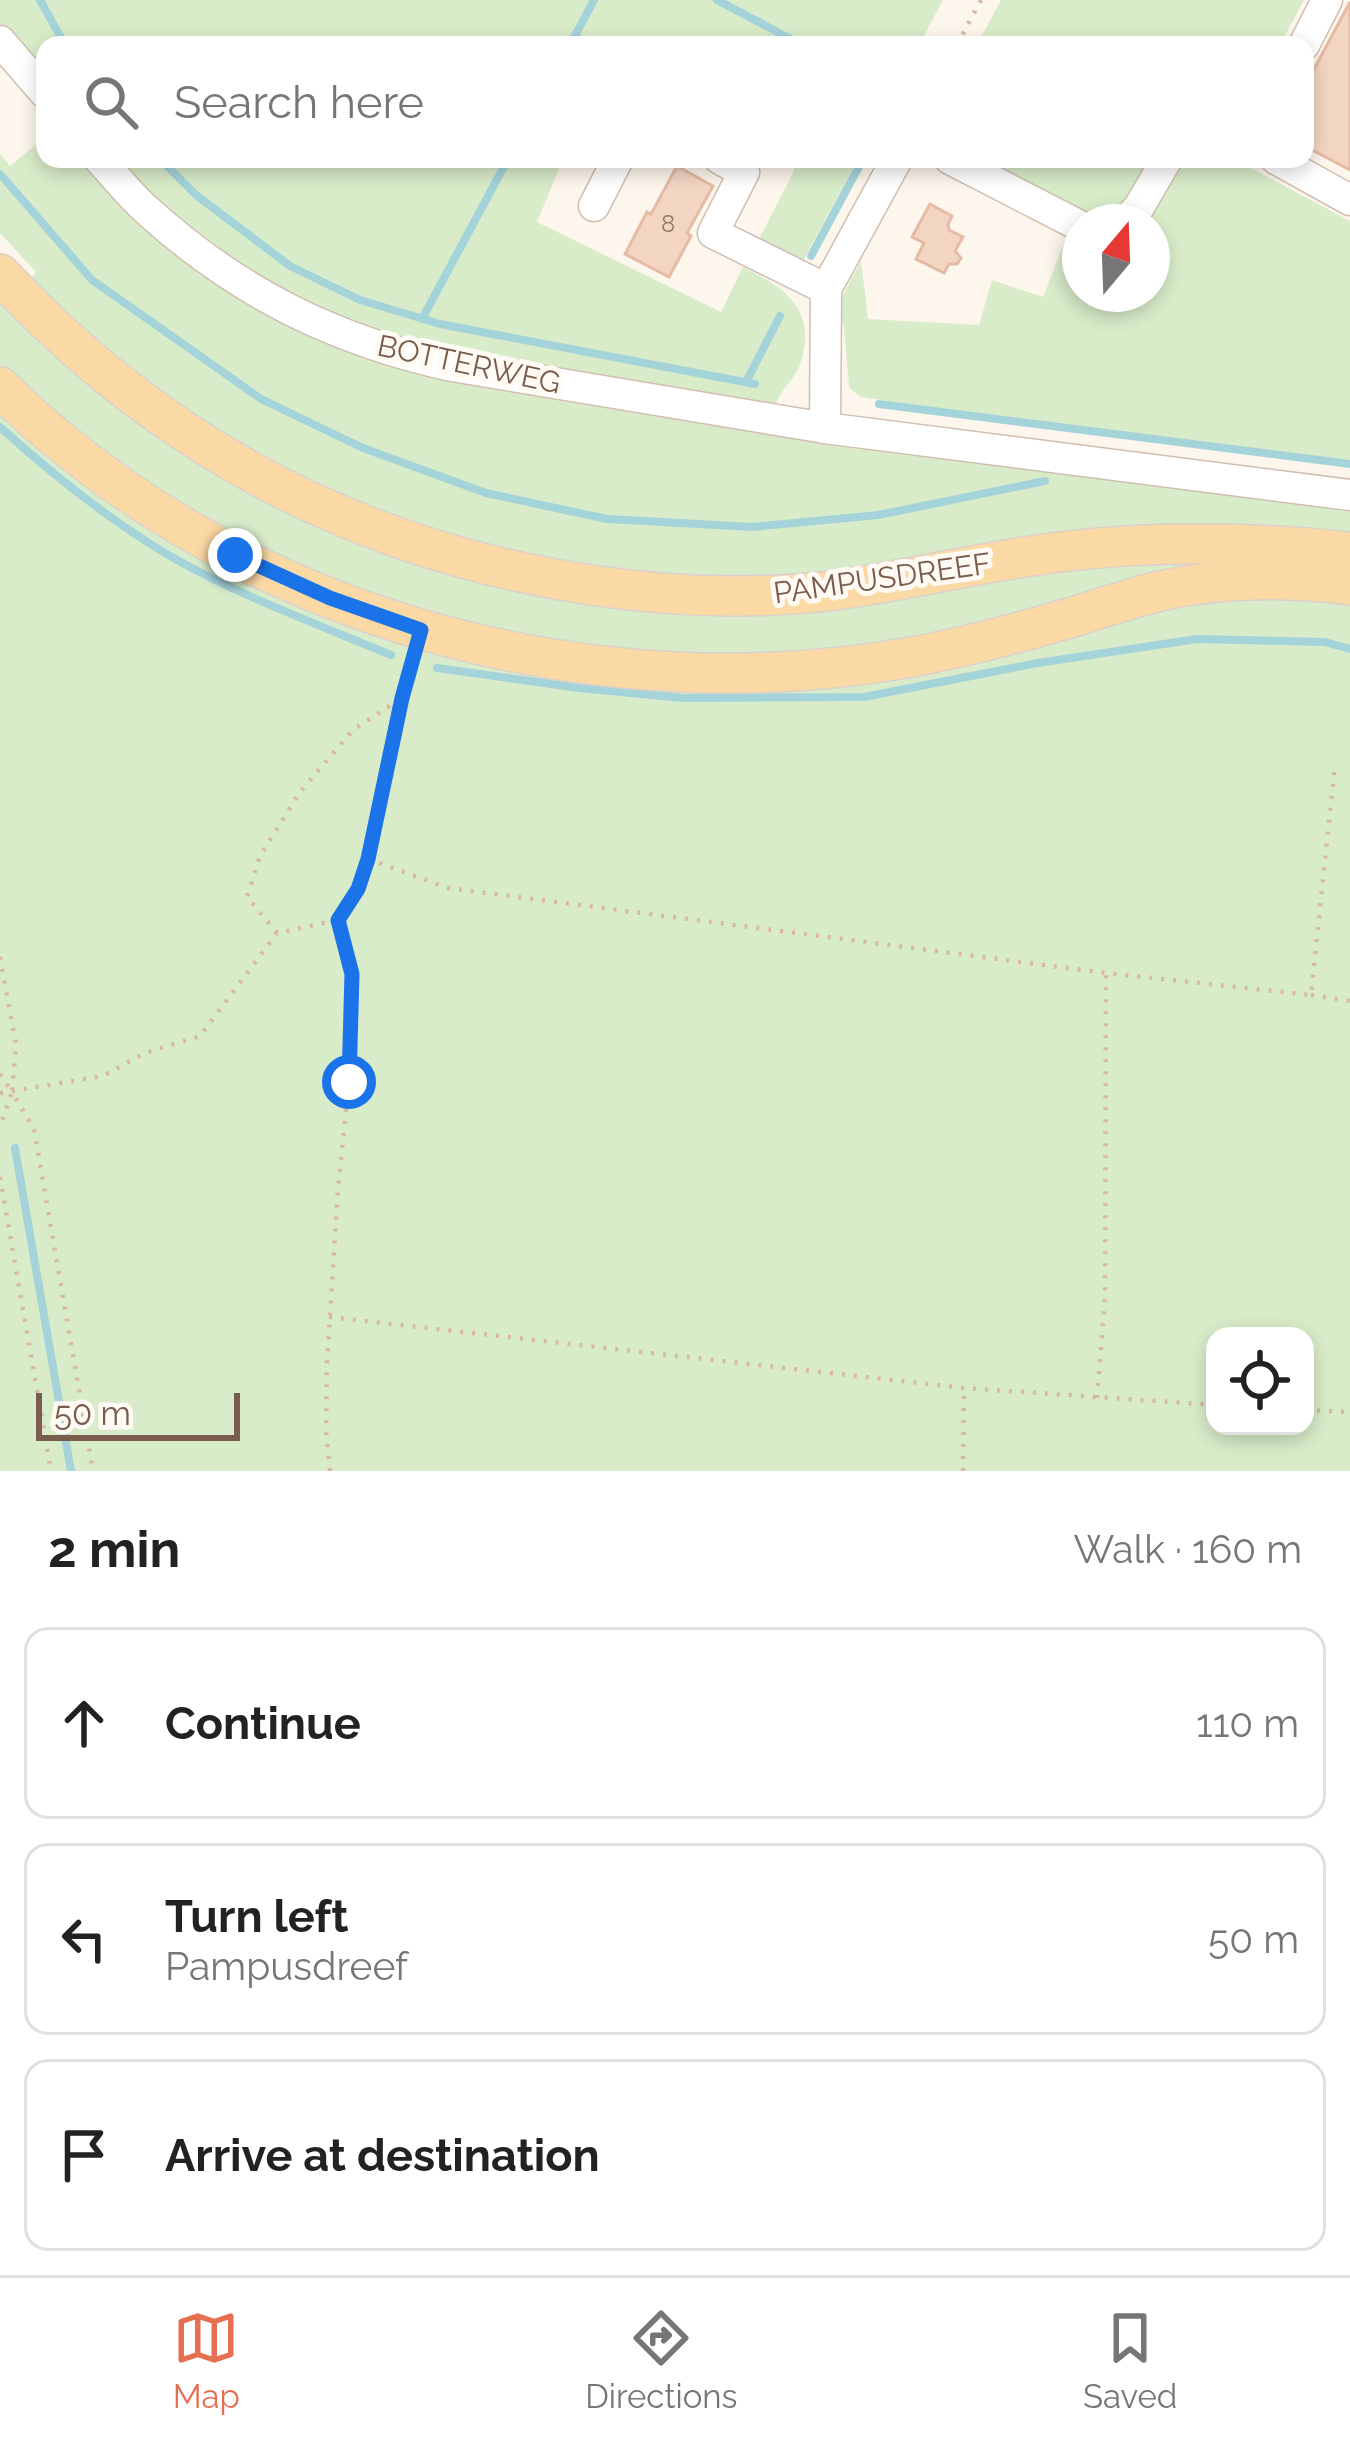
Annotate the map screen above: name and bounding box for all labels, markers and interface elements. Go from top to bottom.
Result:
search box [36,36,1314,168]
icon: search [78,69,144,135]
text: Search here [174,76,424,129]
north arrow [1062,204,1170,312]
house number: 8 [661,209,675,238]
street label: BOTTERWEG [374,328,564,400]
route end [208,528,262,582]
street label: PAMPUSDREEF [771,545,993,611]
route start [322,1055,376,1109]
map controls [1206,1327,1314,1435]
button: locate [1206,1327,1314,1435]
scale bar [36,1387,240,1440]
text: 50 m [54,1394,131,1433]
text: 2 min [48,1519,180,1579]
text: Walk · 160 m [1074,1526,1302,1572]
icon: ahead [51,1690,117,1756]
text: Continue [165,1697,361,1750]
text: 110 m [1196,1700,1299,1746]
text: Turn left [165,1890,348,1943]
icon: left [51,1906,117,1972]
text: 50 m [1208,1916,1299,1962]
text: Pampusdreef [165,1943,408,1989]
icon: arrive [51,2122,117,2188]
text: Arrive at destination [165,2129,600,2182]
tab: Map [173,2305,240,2416]
tab: Directions [585,2305,738,2416]
tab: Saved [1083,2305,1177,2416]

